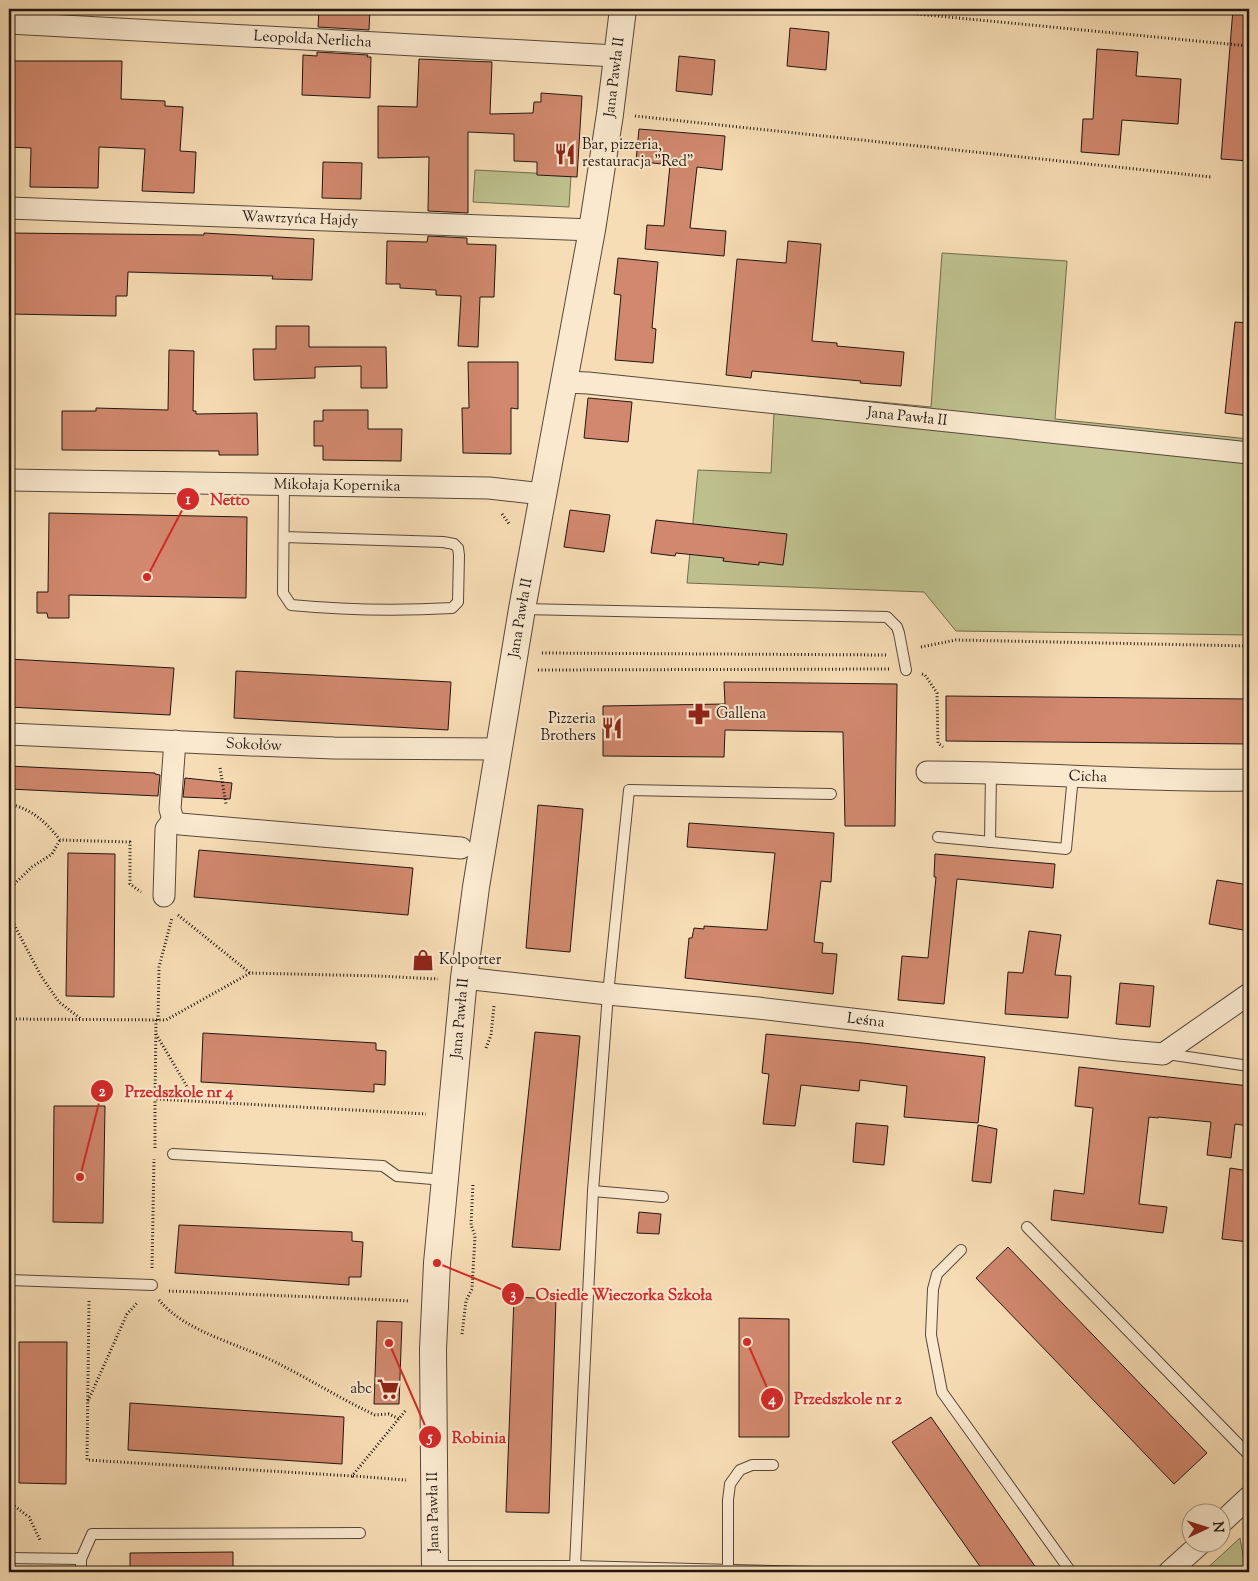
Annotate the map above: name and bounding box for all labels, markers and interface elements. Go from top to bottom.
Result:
street label: Leopolda Nerlicha [253,26,372,53]
street label: Jana Pawła II [599,36,630,120]
place label: Bar, pizzeria, restauracja "Red" [582,135,694,173]
restaurant icon: Bar, pizzeria, restauracja "Red" [552,141,578,167]
street label: Wawrzyńca Hajdy [241,206,359,232]
street label: Jana Pawła II [865,402,948,431]
street label: Mikołaja Kopernika [273,474,401,497]
callout: Netto [175,484,260,515]
text: 1 [185,490,191,511]
text: Netto [210,490,250,513]
street label: Jana Pawła II [503,576,538,660]
pharmacy icon: Gallena [686,701,712,727]
place label: Gallena [716,704,766,725]
place label: Pizzeria Brothers [540,709,596,747]
restaurant icon: Pizzeria Brothers [599,715,625,741]
street label: Sokołów [225,733,282,757]
street label: Cicha [1068,765,1108,788]
shop icon: Kolporter [410,947,436,973]
place label: Kolporter [439,950,502,971]
street label: Jana Pawła II [446,977,474,1060]
street label: Leśna [846,1008,886,1033]
callout: Przedszkole nr 4 [90,1076,244,1107]
text: 2 [98,1082,106,1103]
text: Przedszkole nr 4 [125,1082,233,1105]
callout: Osiedle Wieczorka Szkoła [500,1278,722,1309]
text: 3 [510,1285,516,1306]
text: Osiedle Wieczorka Szkoła [536,1285,713,1308]
supermarket icon: abc [375,1376,401,1402]
place label: abc [350,1379,372,1400]
callout: Przedszkole nr 2 [759,1383,912,1414]
text: Przedszkole nr 2 [794,1389,903,1412]
text: 4 [767,1390,776,1411]
callout: Robinia [417,1422,516,1453]
text: 5 [426,1428,433,1449]
text: Robinia [452,1428,507,1451]
street label: Jana Pawła II [423,1471,445,1553]
north arrow [1180,1504,1230,1554]
text: N [1207,1521,1227,1534]

